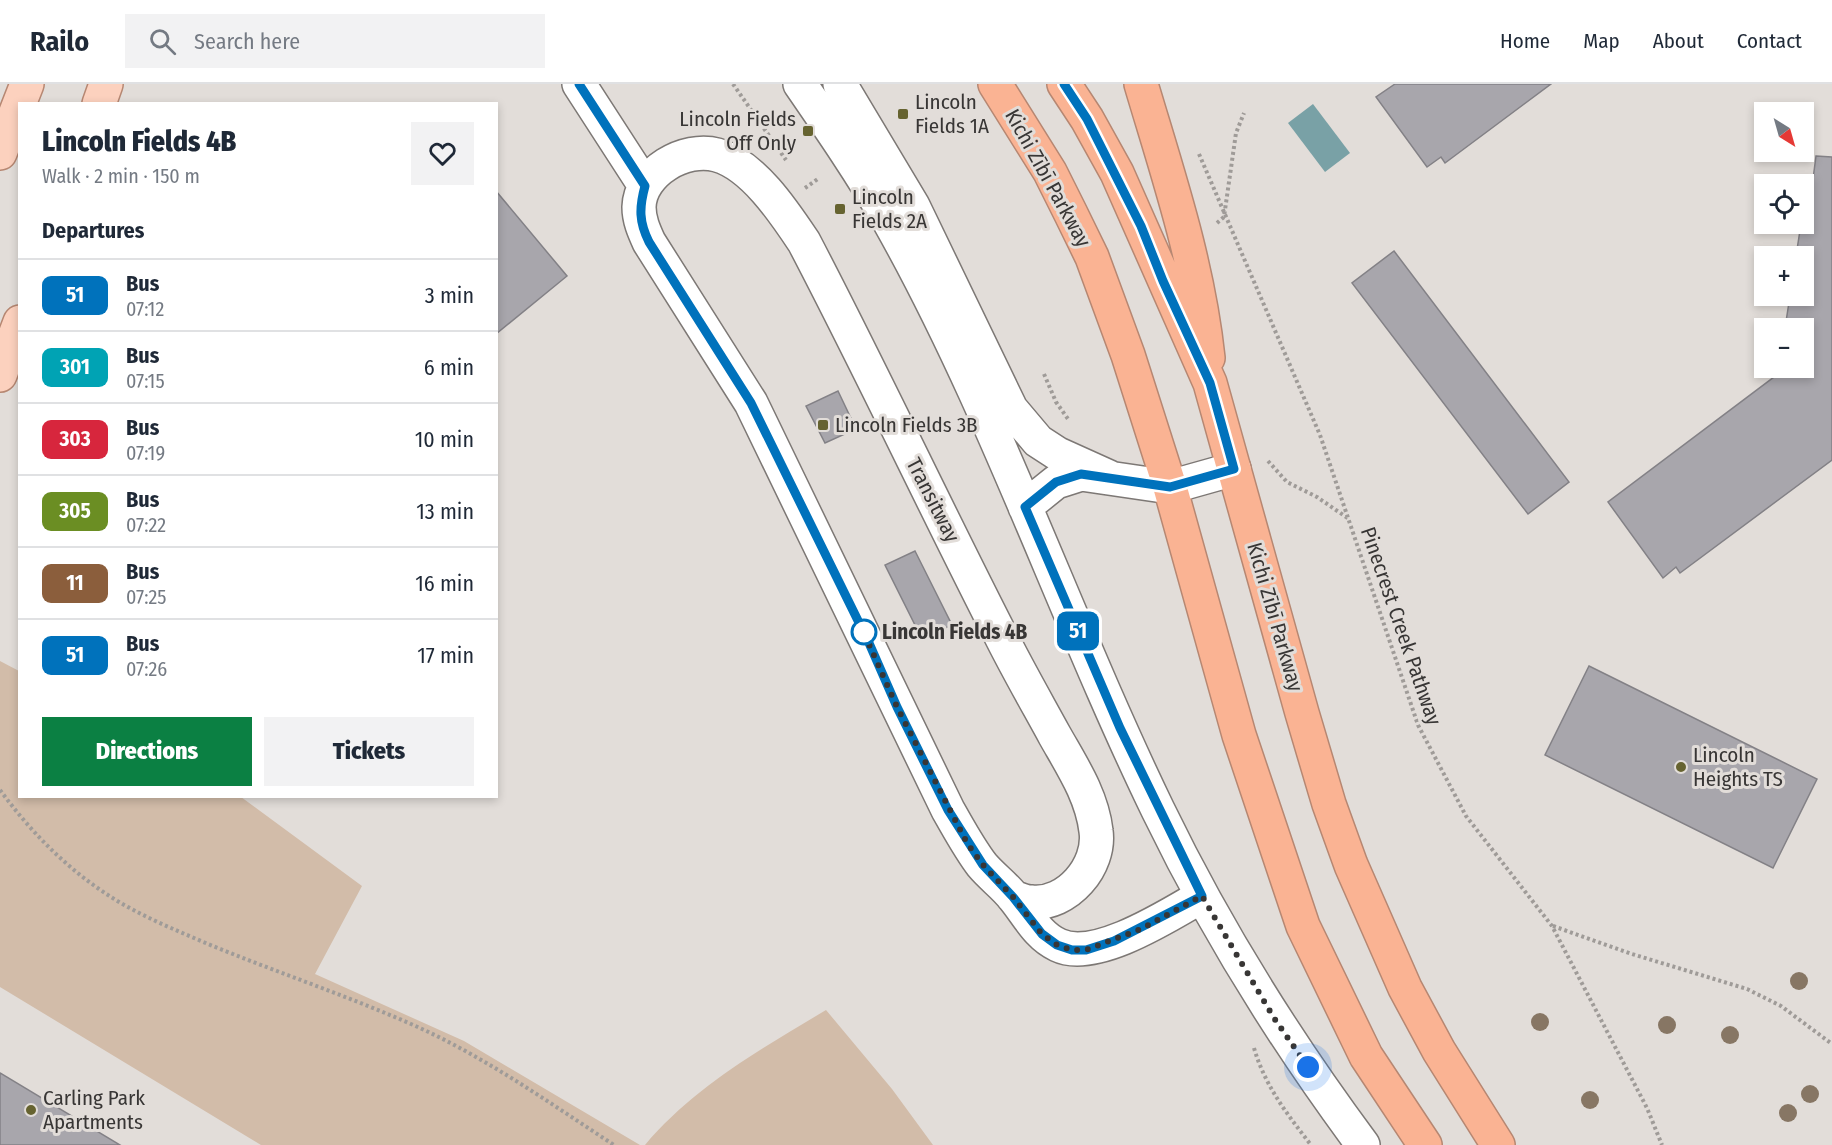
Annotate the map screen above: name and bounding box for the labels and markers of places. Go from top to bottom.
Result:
place label: Lincoln Fields 1A [915,89,989,139]
place label: Lincoln Fields Off Only [679,106,797,156]
marker: Lincoln Fields 1A [896,107,910,121]
marker: Lincoln Fields Off Only [801,124,815,138]
place label: Lincoln Fields 2A [852,184,927,234]
marker: Lincoln Fields 2A [833,202,847,216]
place label: Lincoln Fields 3B [835,412,978,438]
marker: Lincoln Fields 3B [816,418,830,432]
marker: Lincoln Fields 4B [851,619,877,645]
place label: Lincoln Fields 4B [882,619,1028,645]
place label: Lincoln Heights TS [1693,742,1783,792]
marker: Lincoln Heights TS [1674,760,1688,774]
place label: Carling Park Apartments [43,1085,145,1135]
marker: Carling Park Apartments [24,1103,38,1117]

